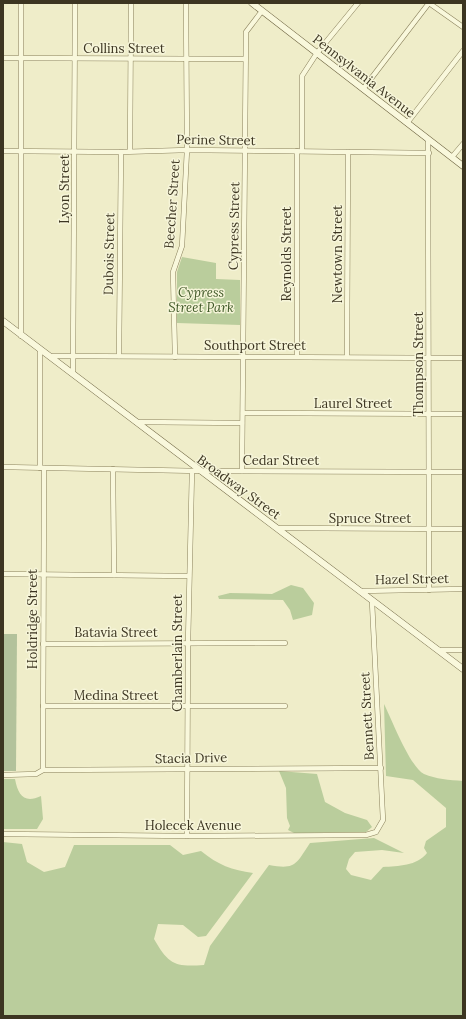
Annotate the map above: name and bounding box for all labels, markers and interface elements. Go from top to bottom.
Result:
street label: Pennsylvania Avenue [309,31,419,121]
street label: Collins Street [83,40,165,57]
street label: Perine Street [176,131,256,149]
street label: Lyon Street [56,154,73,224]
street label: Beecher Street [160,159,184,249]
street label: Cypress Street [225,182,243,270]
street label: Newtown Street [329,205,346,303]
street label: Reynolds Street [278,206,295,302]
street label: Dubois Street [100,213,118,295]
park label: Cypress Street Park [168,284,234,316]
street label: Thompson Street [410,312,427,416]
street label: Southport Street [204,337,306,354]
street label: Laurel Street [314,395,392,412]
street label: Broadway Street [194,451,284,523]
street label: Cedar Street [243,452,319,469]
street label: Spruce Street [329,510,411,527]
street label: Holdridge Street [24,569,41,669]
street label: Hazel Street [375,570,449,588]
street label: Chamberlain Street [169,594,186,712]
street label: Batavia Street [74,624,158,641]
street label: Bennett Street [356,671,378,761]
street label: Medina Street [73,687,159,704]
street label: Stacia Drive [155,749,227,767]
street label: Holecek Avenue [145,817,241,834]

